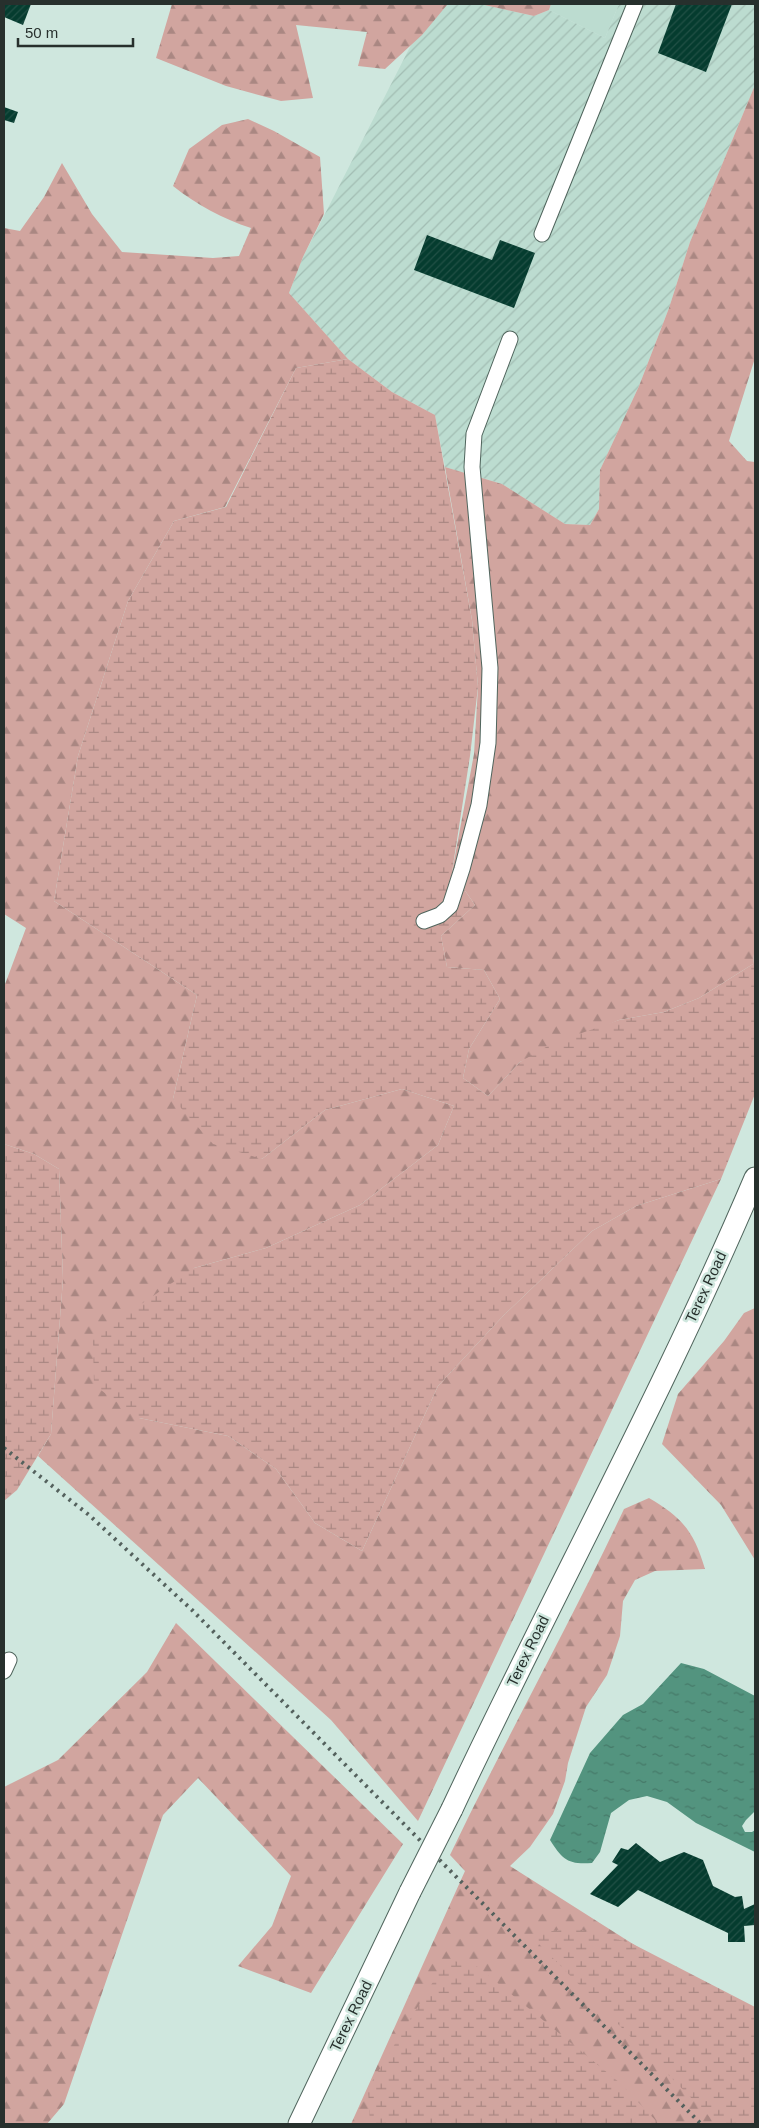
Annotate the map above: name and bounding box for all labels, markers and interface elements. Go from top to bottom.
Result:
scale bar [18,15,132,47]
text: 50 m [25,24,58,41]
street label: Terex Road [682,1248,729,1325]
street label: Terex Road [503,1613,552,1689]
street label: Terex Road [326,1978,375,2054]

